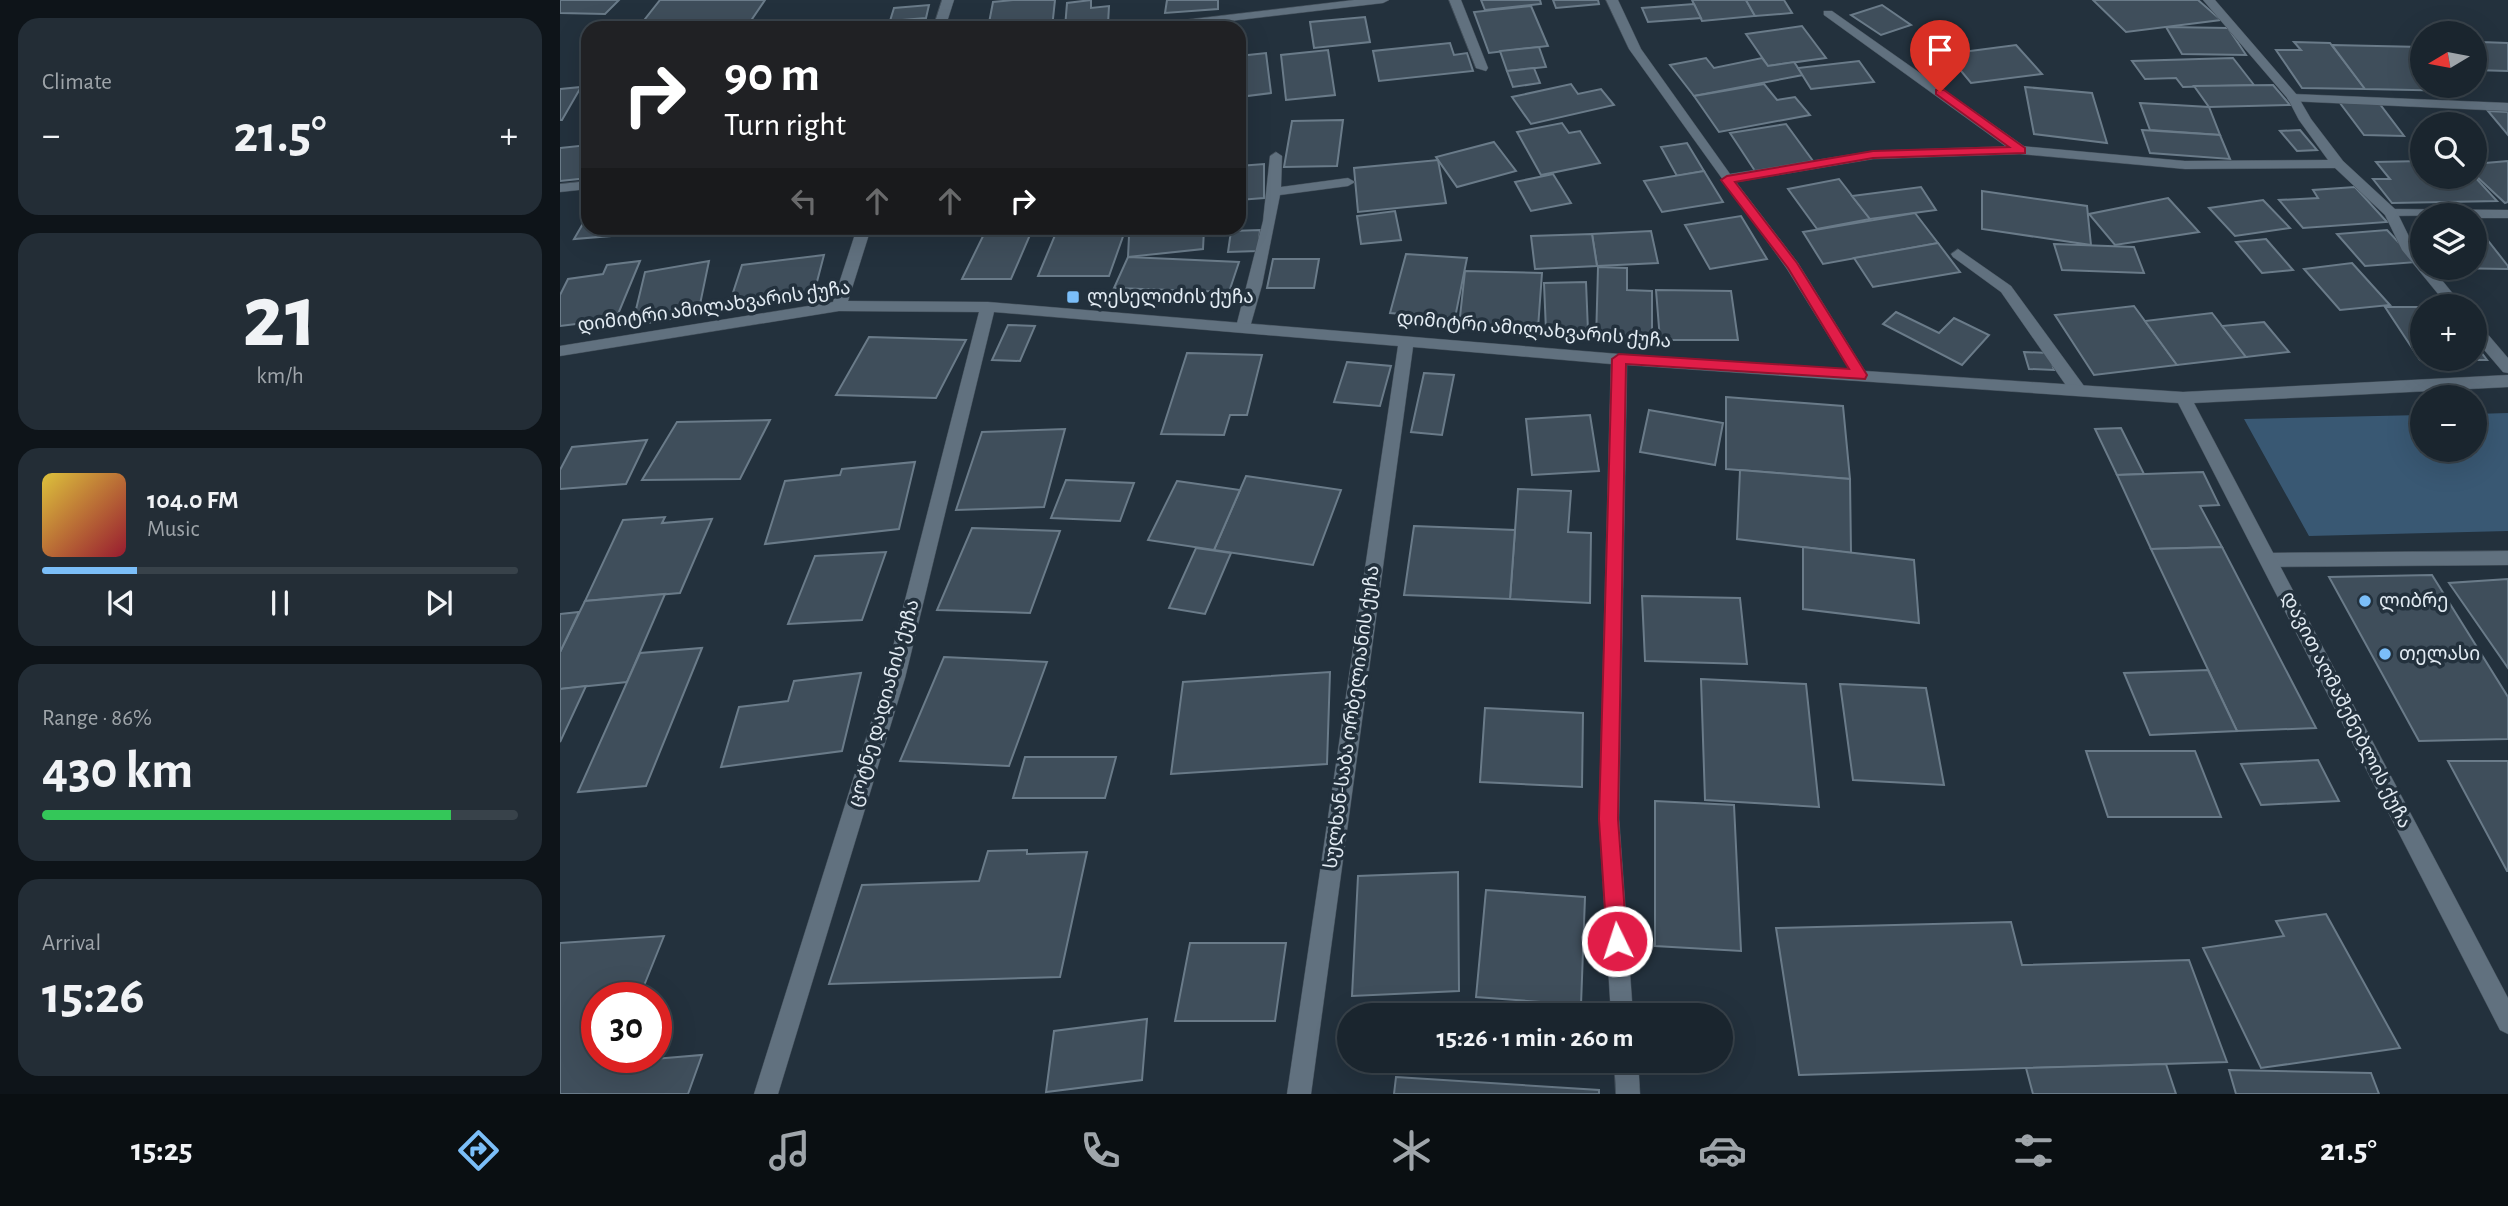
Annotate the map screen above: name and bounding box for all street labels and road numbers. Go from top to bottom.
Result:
street label: დიმიტრი ამილახვარის ქუჩა [576,277,852,338]
street label: დიმიტრი ამილახვარის ქუჩა [1396,308,1672,353]
street label: სულხან-საბა ორბელიანის ქუჩა [1320,564,1385,870]
street label: დავით აღმაშენებლის ქუჩა [2276,589,2414,832]
street label: ცოტნე დადიანის ქუჩა [845,597,925,809]

